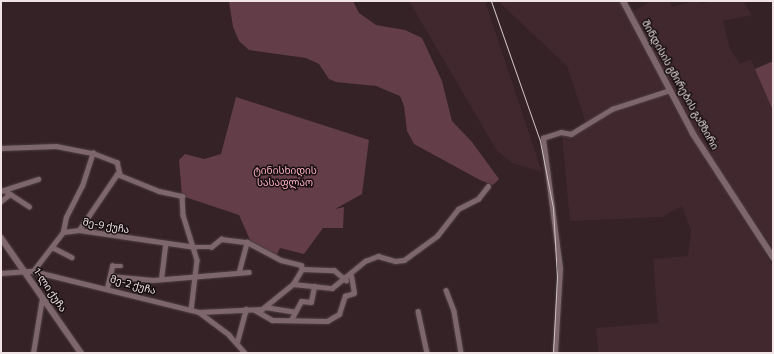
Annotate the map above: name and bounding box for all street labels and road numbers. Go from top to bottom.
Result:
street label: შინდისის გმირების გამზირი [639,18,721,152]
street label: მე-9 ქუჩა [82,216,130,236]
street label: 1-ლი ქუჩა [31,266,69,314]
street label: მე-2 ქუჩა [109,273,157,297]

